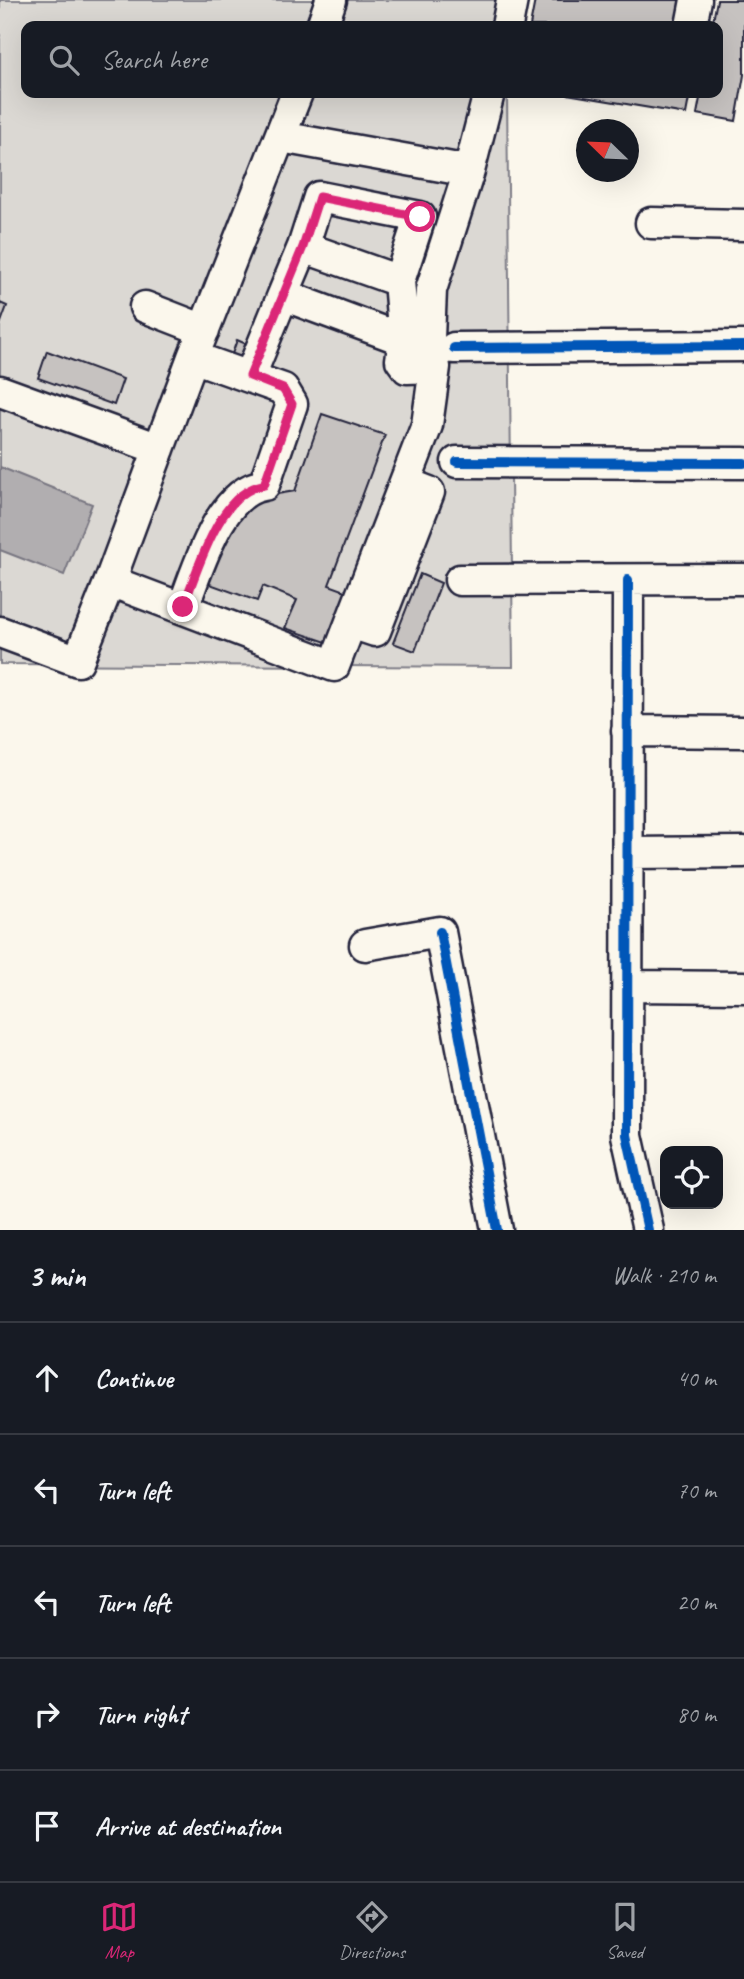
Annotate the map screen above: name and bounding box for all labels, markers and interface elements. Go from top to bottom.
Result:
search box [21,21,723,98]
icon: search [45,41,83,79]
text: Search here [101,43,207,76]
north arrow [576,119,639,182]
route start [404,201,435,232]
route end [167,591,198,622]
map controls [660,1146,723,1209]
button: locate [660,1146,723,1209]
text: 3 min [28,1257,85,1295]
text: Walk · 210 m [612,1261,716,1290]
icon: ahead [28,1359,66,1397]
text: Continue [95,1362,173,1395]
text: 40 m [677,1364,716,1393]
icon: left [28,1471,66,1509]
text: Turn left [95,1474,170,1507]
text: 70 m [677,1476,716,1505]
icon: left [28,1583,66,1621]
text: Turn left [95,1586,170,1619]
text: 20 m [677,1588,716,1617]
icon: right [28,1695,66,1733]
text: Turn right [95,1698,186,1731]
text: 80 m [677,1700,716,1729]
icon: arrive [28,1807,66,1845]
text: Arrive at destination [95,1810,281,1843]
tab: Map [100,1898,138,1964]
tab: Directions [339,1898,405,1964]
tab: Saved [606,1898,644,1964]

